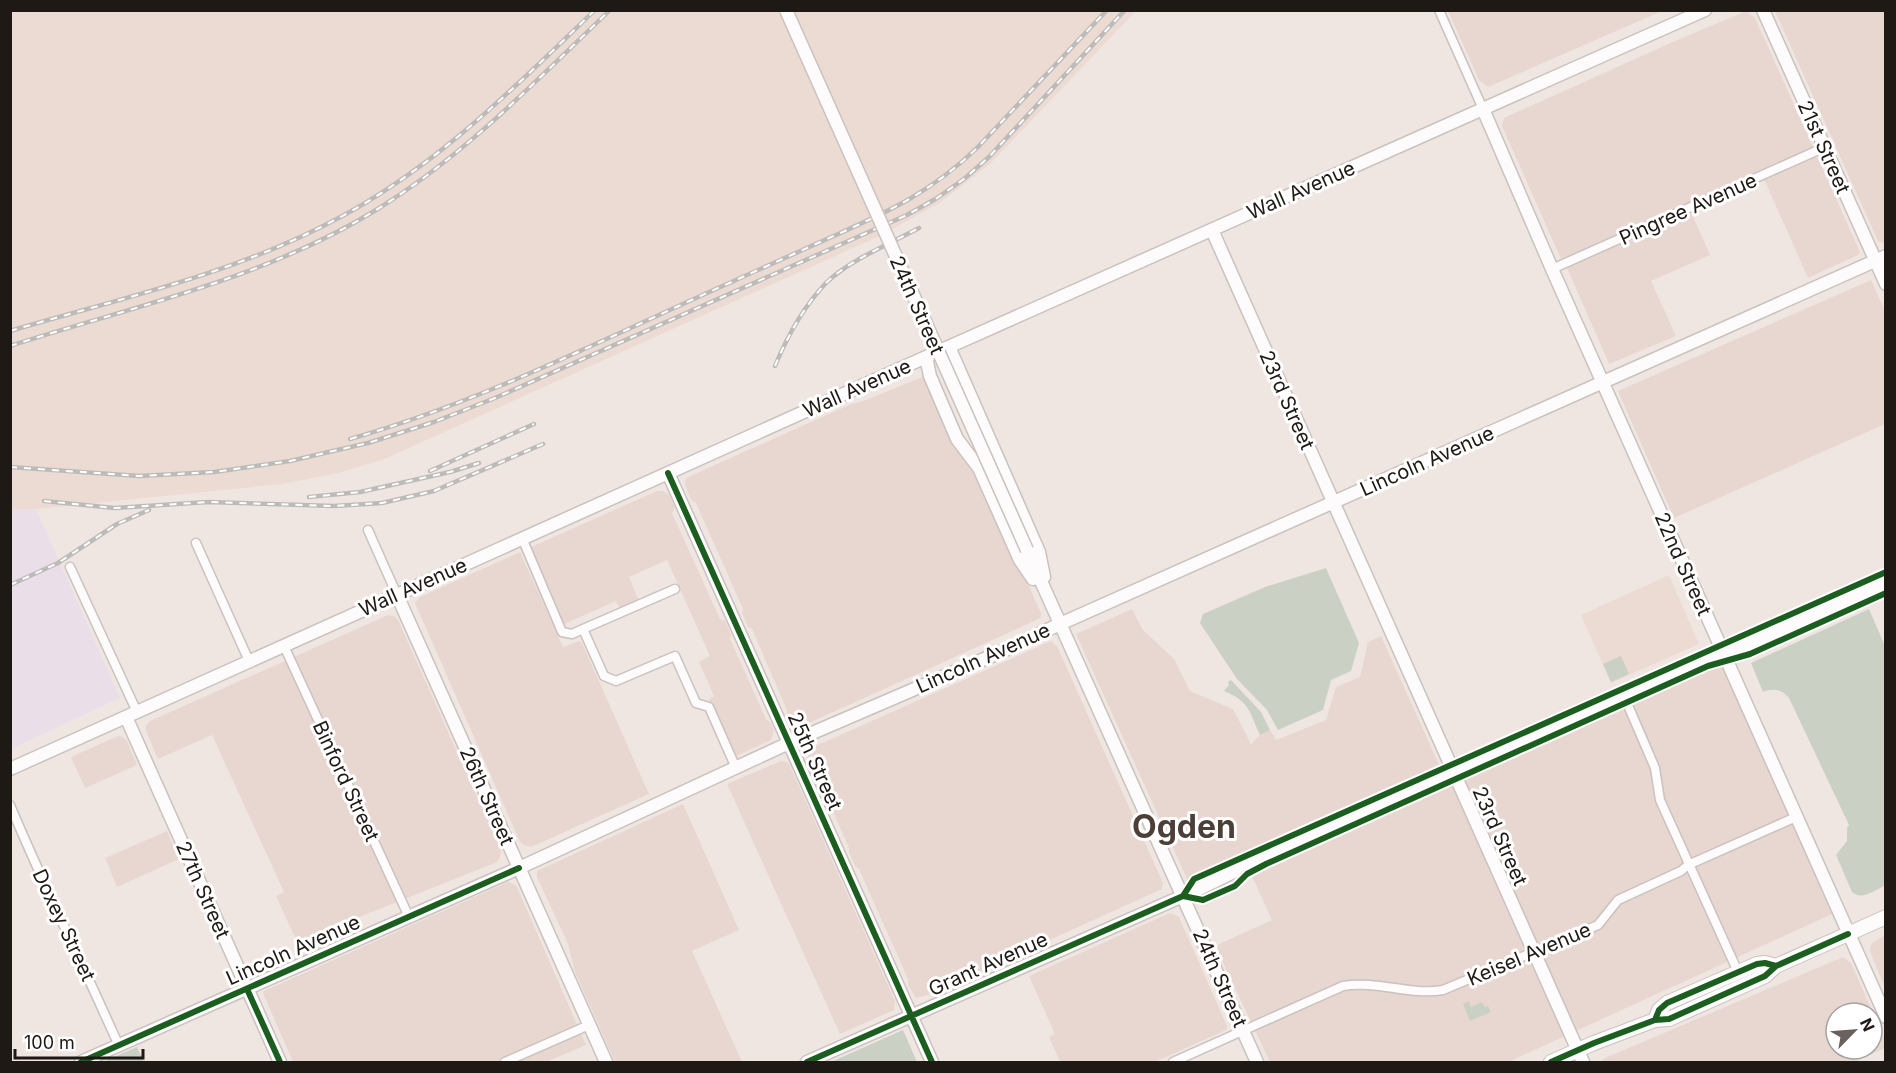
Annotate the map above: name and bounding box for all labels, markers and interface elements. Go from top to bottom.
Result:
street label: 21st Street [1793,97,1855,198]
street label: Wall Avenue [1243,156,1359,224]
street label: Pingree Avenue [1615,168,1761,250]
street label: 24th Street [885,252,950,358]
street label: 23rd Street [1254,347,1320,454]
street label: Wall Avenue [799,354,915,422]
street label: Lincoln Avenue [1356,421,1498,501]
street label: 22nd Street [1650,509,1717,620]
street label: Wall Avenue [355,553,471,621]
street label: Lincoln Avenue [912,618,1054,698]
street label: 25th Street [783,708,847,814]
street label: Binford Street [308,717,385,845]
street label: 26th Street [455,743,520,849]
street label: 23rd Street [1467,783,1533,890]
district label: Ogden [1132,807,1236,846]
street label: 27th Street [171,838,235,943]
street label: Doxey Street [28,865,101,985]
street label: Lincoln Avenue [222,910,364,990]
street label: Keisel Avenue [1464,917,1594,991]
street label: 24th Street [1188,925,1253,1031]
street label: Grant Avenue [925,927,1051,1001]
north arrow [1824,1001,1884,1061]
text: N [1856,1015,1879,1034]
scale bar [15,1022,142,1060]
text: 100 m [24,1032,75,1053]

